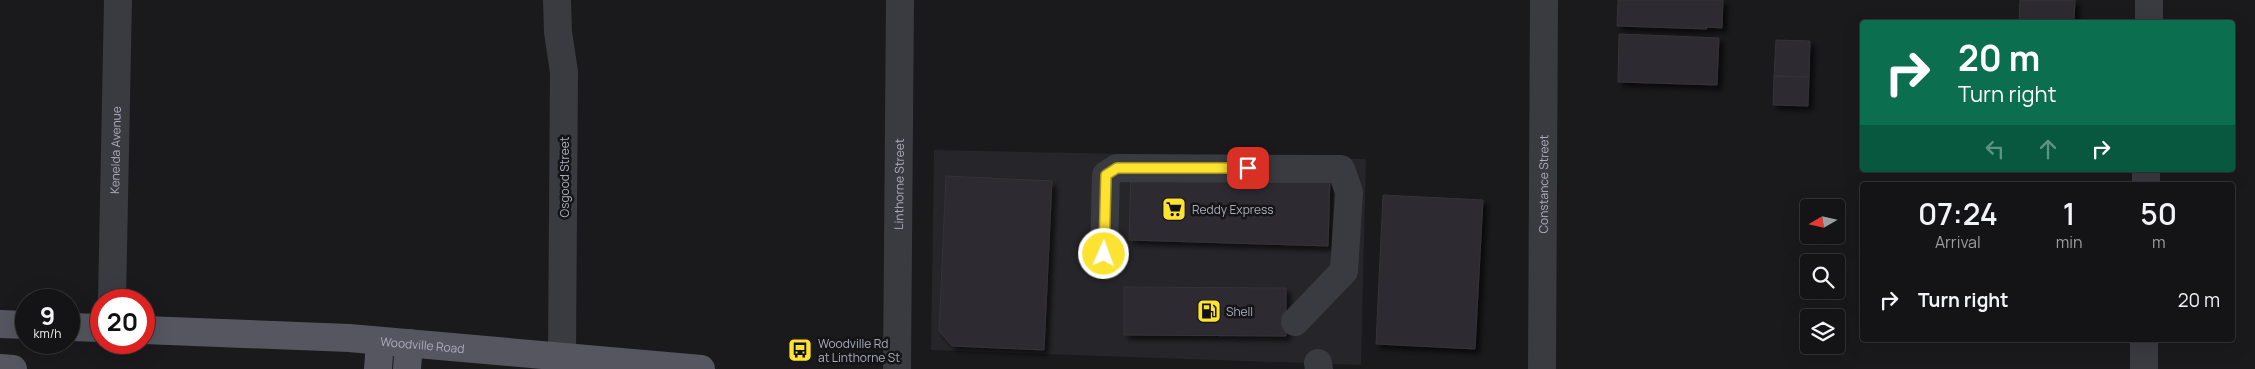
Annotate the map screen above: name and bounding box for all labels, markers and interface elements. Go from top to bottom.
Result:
text: 20 m [1958,34,2040,82]
icon: right [1875,40,1940,105]
text: Turn right [1958,79,2056,109]
street label: Kenelda Avenue [106,106,124,194]
street label: Constance Street [1534,134,1552,234]
icon: left [1981,135,2009,163]
icon: ahead [2034,135,2062,163]
icon: right [2087,135,2115,163]
street label: Osgood Street [556,136,573,218]
street label: Linthorne Street [890,138,907,230]
pin [1227,147,1269,189]
icon: arrive [1234,154,1262,182]
text: 07:24 [1918,193,1998,234]
text: 1 [2063,193,2075,234]
text: 50 [2140,193,2177,234]
supermarket icon: Reddy Express [1161,196,1187,222]
north arrow [1800,199,1845,244]
map controls [1800,199,1845,354]
place label: Reddy Express [1192,201,1274,218]
position arrow [1077,227,1129,279]
text: Arrival [1935,231,1981,253]
text: min [2056,231,2082,253]
text: m [2152,231,2166,253]
button: search [1800,254,1845,299]
icon: right [1875,286,1903,314]
text: Turn right [1918,287,2008,313]
text: 20 m [2178,287,2220,313]
speed limit sign: 20 [90,289,155,354]
text: 9 [40,298,55,333]
fuel station icon: Shell [1196,298,1222,324]
place label: Shell [1226,303,1253,320]
button: layers [1800,309,1845,354]
text: km/h [34,325,61,342]
street label: Woodville Road [380,332,465,357]
place label: Woodville Rd at Linthorne St [818,335,900,366]
bus stop icon: Woodville Rd at Linthorne St [787,337,813,363]

